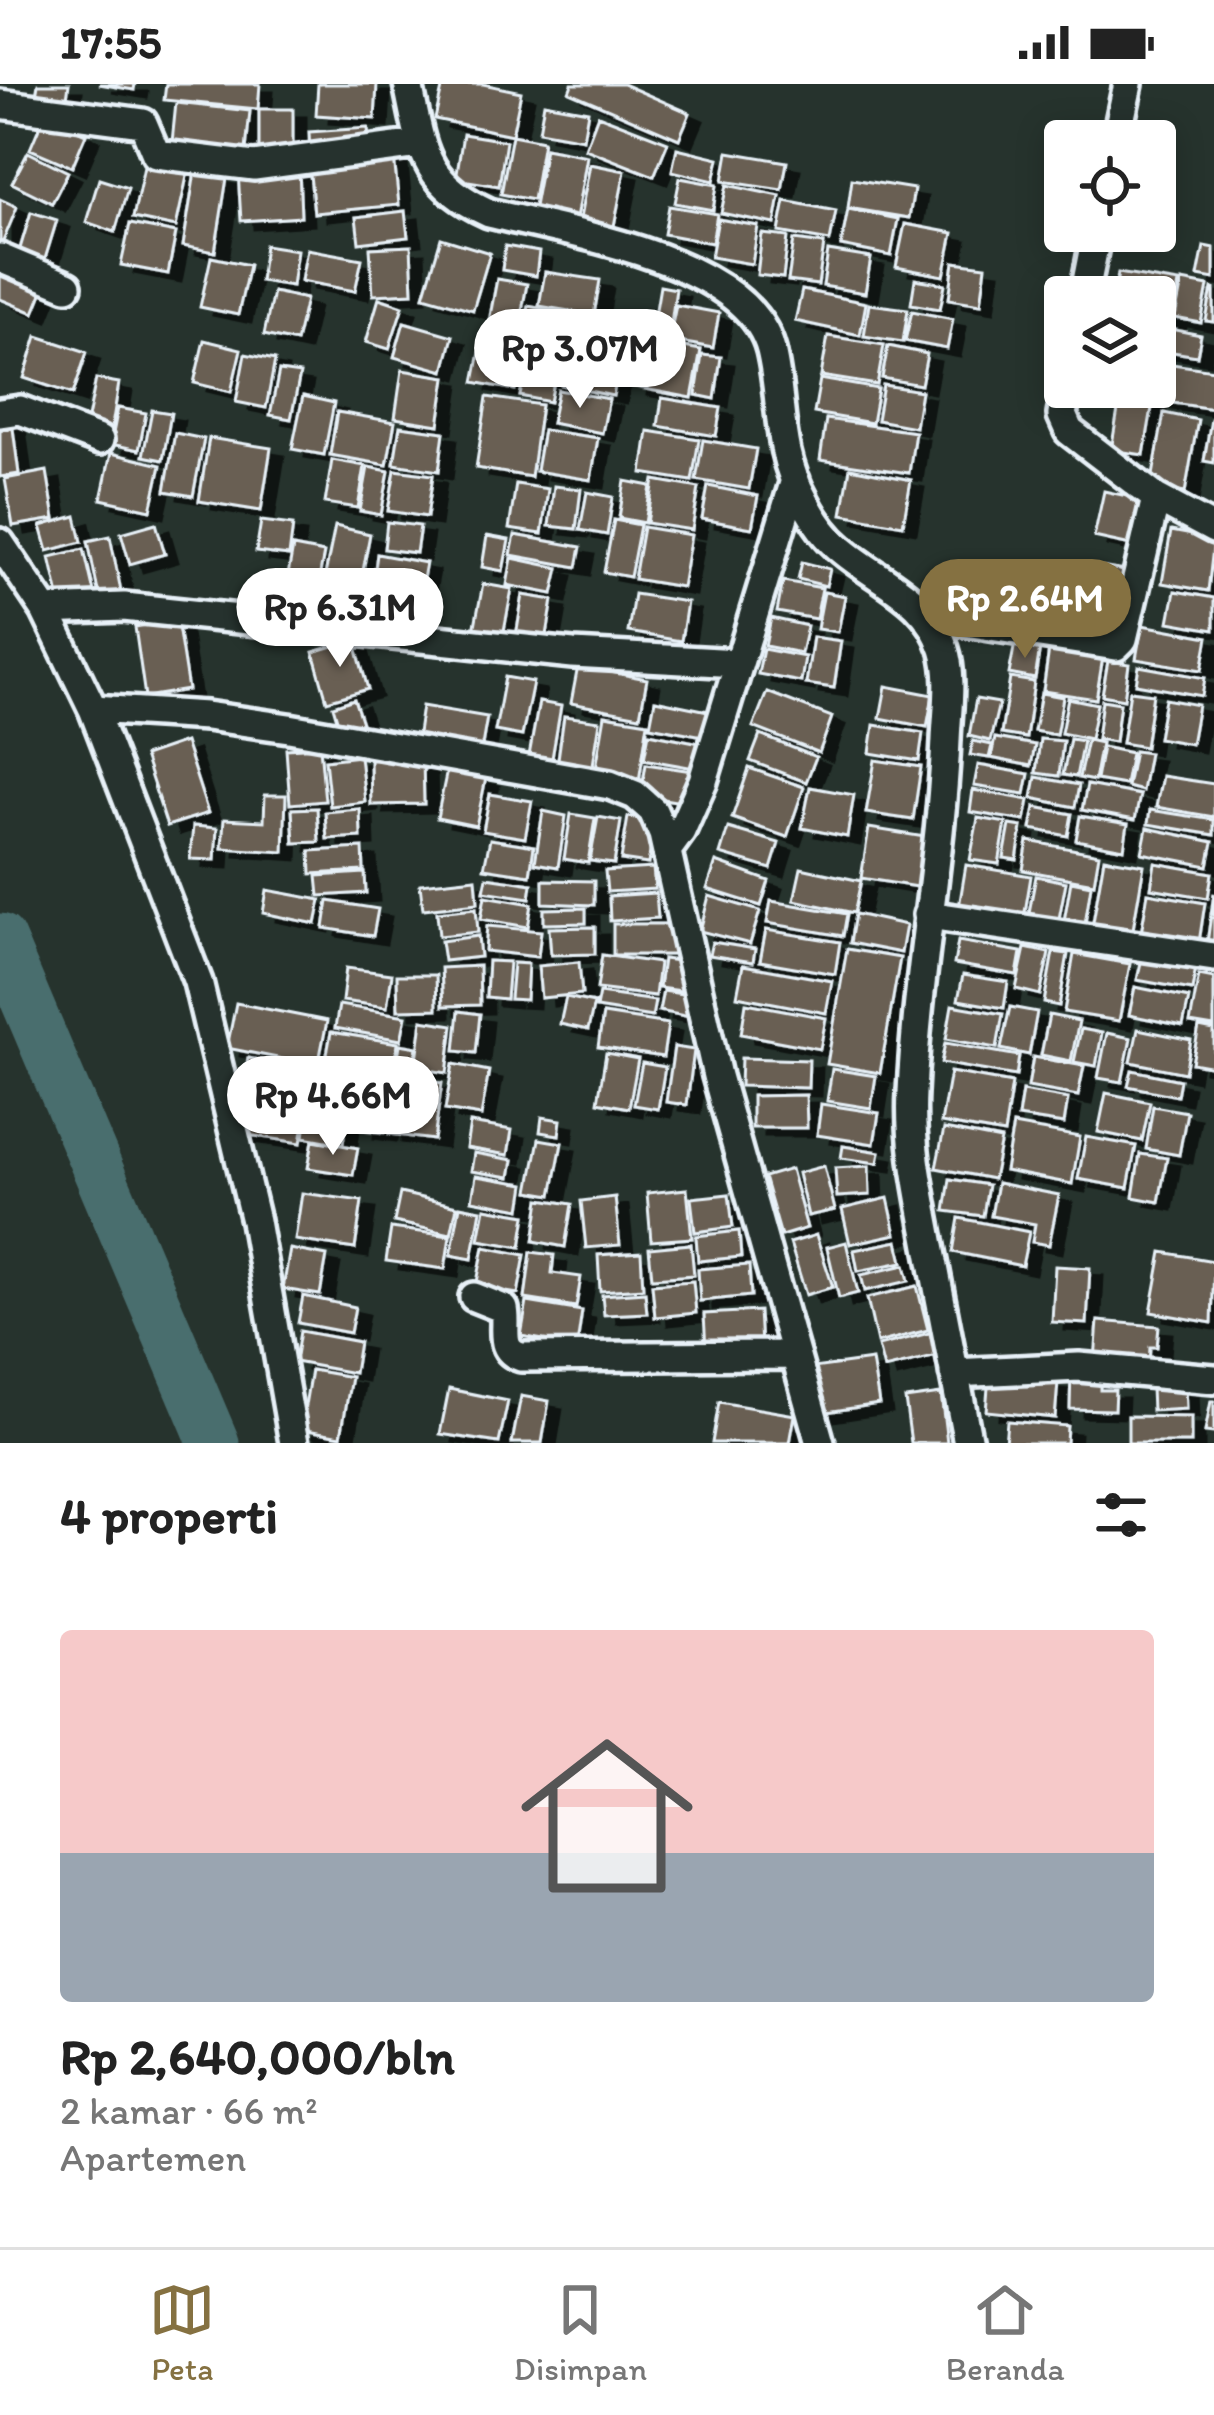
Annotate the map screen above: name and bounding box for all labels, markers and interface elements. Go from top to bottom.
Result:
text: 17:55 [60,15,161,69]
map controls [1044,120,1176,408]
button: locate [1044,120,1176,252]
button: layers [1044,276,1176,408]
pin: Rp 3.07M [456,309,704,411]
text: Rp 3.07M [501,324,659,371]
pin: Rp 2.64M [901,559,1149,661]
pin: Rp 6.31M [216,568,464,670]
text: Rp 2.64M [946,574,1104,621]
text: Rp 6.31M [263,583,417,630]
pin: Rp 4.66M [209,1056,457,1158]
text: Rp 4.66M [254,1071,412,1118]
icon: filters [1088,1482,1154,1548]
text: 4 properti [60,1485,278,1546]
icon: home [499,1708,715,1924]
text: Rp 2,640,000/bln [60,2026,455,2087]
text: 2 kamar · 66 m² [60,2087,318,2134]
text: Apartemen [60,2134,246,2181]
tab: Peta [149,2277,215,2388]
tab: Disimpan [514,2277,647,2388]
tab: Beranda [946,2277,1065,2388]

